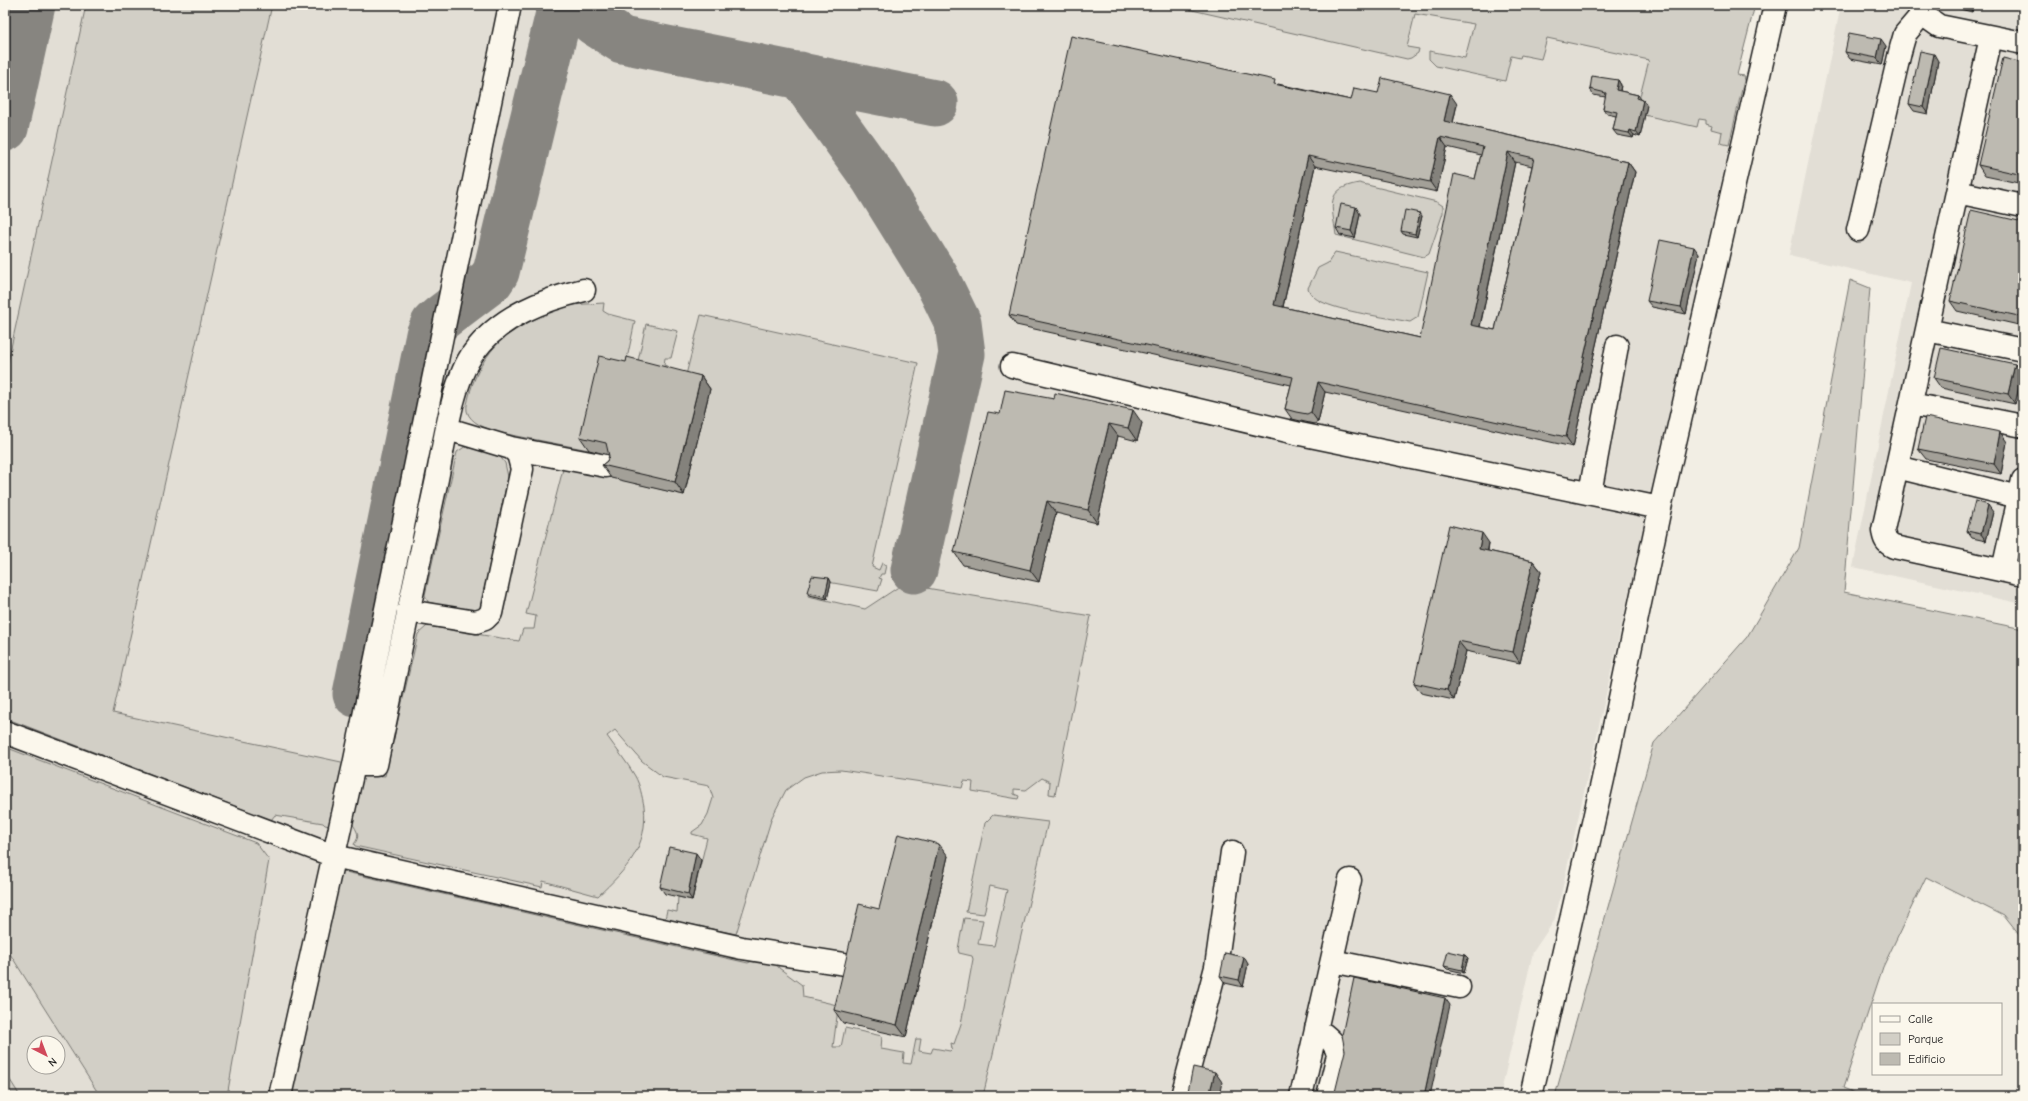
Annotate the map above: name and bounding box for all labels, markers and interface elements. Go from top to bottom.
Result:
legend [1872,1003,2002,1075]
text: Calle [1908,1012,1933,1026]
text: Parque [1908,1032,1943,1046]
north arrow [26,1035,66,1075]
text: Edificio [1908,1052,1945,1066]
text: N [45,1055,59,1069]

